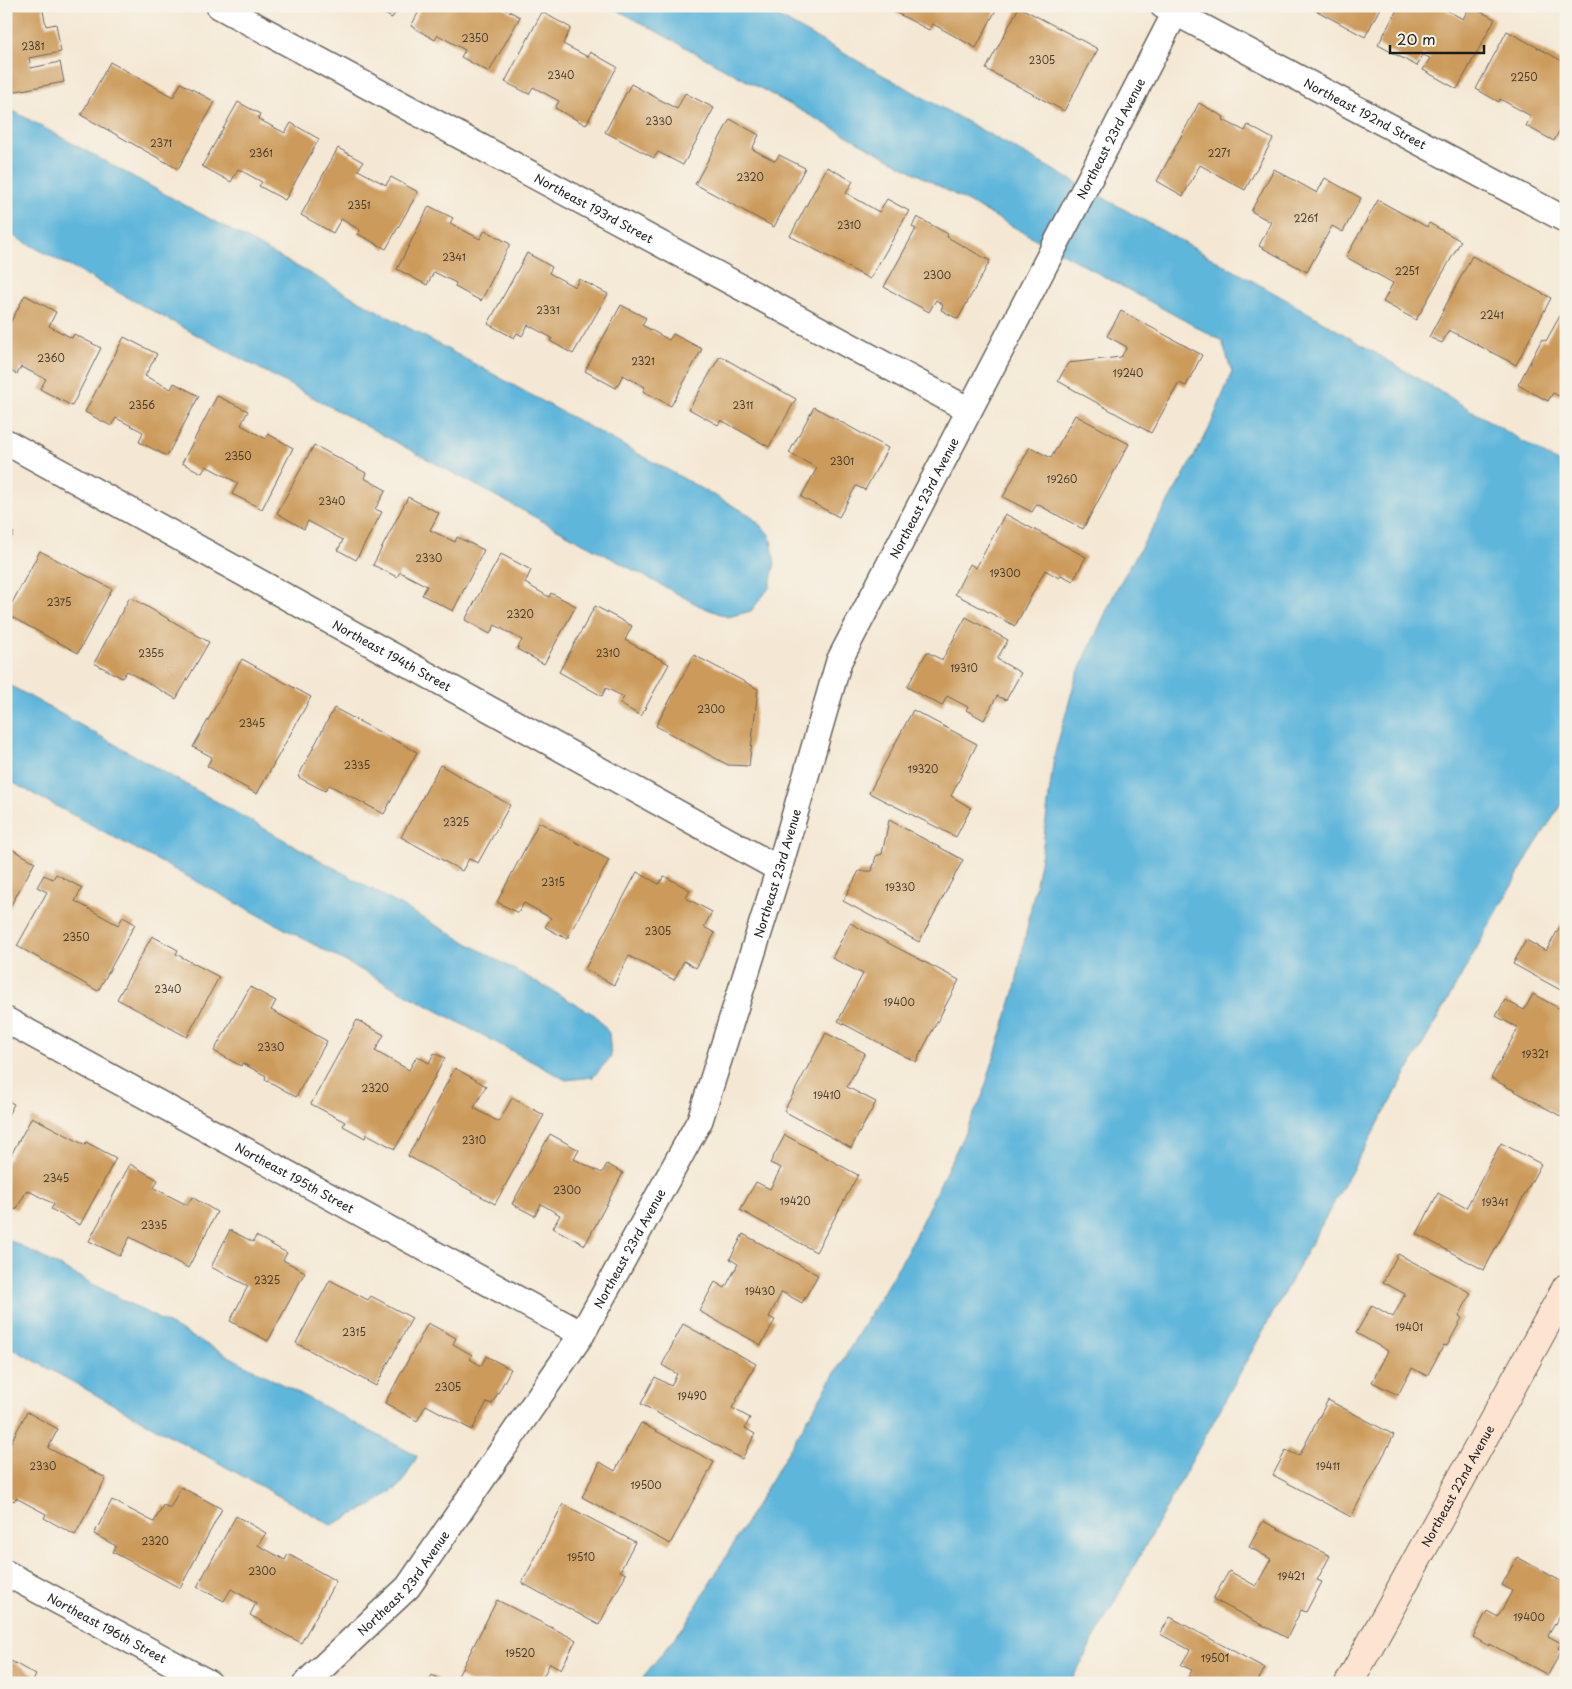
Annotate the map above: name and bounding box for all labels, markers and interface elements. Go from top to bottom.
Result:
scale bar [1390,22,1483,54]
text: 20 m [1397,27,1436,50]
house number: 2350 [462,30,489,45]
house number: 2381 [21,38,45,53]
house number: 2305 [1029,52,1055,67]
house number: 2340 [548,67,574,82]
house number: 2250 [1510,69,1538,84]
street label: Northeast 192nd Street [1301,73,1430,153]
street label: Northeast 23rd Avenue [1072,74,1149,202]
house number: 2330 [646,113,672,128]
house number: 2371 [150,135,172,150]
house number: 2361 [249,145,273,160]
house number: 2271 [1208,145,1230,160]
street label: Northeast 193rd Street [531,169,657,247]
house number: 2320 [736,169,764,184]
house number: 2351 [348,197,371,212]
house number: 2261 [1294,210,1318,225]
house number: 2310 [837,217,861,232]
house number: 2341 [442,249,466,264]
house number: 2251 [1395,263,1419,278]
house number: 2300 [923,267,951,282]
house number: 2331 [536,302,560,317]
house number: 2241 [1480,307,1504,322]
house number: 2360 [37,350,65,365]
house number: 2321 [631,353,655,368]
house number: 19240 [1113,365,1143,380]
house number: 2356 [129,397,155,412]
house number: 2311 [733,397,754,412]
street label: Northeast 23rd Avenue [885,434,963,561]
house number: 2350 [225,448,252,463]
house number: 2301 [830,453,854,468]
house number: 19260 [1047,471,1077,486]
house number: 2340 [319,493,345,508]
house number: 2330 [416,550,442,565]
house number: 19300 [989,565,1021,580]
house number: 2375 [46,594,72,609]
house number: 2320 [506,606,534,621]
street label: Northeast 194th Street [329,615,455,695]
house number: 2355 [138,645,164,660]
house number: 2310 [596,645,620,660]
house number: 19310 [950,660,978,675]
house number: 2300 [697,701,725,716]
house number: 2345 [239,715,265,730]
house number: 2335 [344,757,370,772]
house number: 19320 [908,761,938,776]
street label: Northeast 23rd Avenue [749,806,805,940]
house number: 2325 [443,814,469,829]
house number: 2315 [541,874,565,889]
house number: 19330 [885,879,915,894]
house number: 2305 [645,923,671,938]
house number: 2350 [63,929,90,944]
house number: 2340 [155,981,181,996]
house number: 19400 [883,994,915,1009]
house number: 2330 [258,1039,284,1054]
house number: 19321 [1521,1046,1549,1061]
house number: 2320 [361,1080,389,1095]
house number: 19410 [813,1087,841,1102]
house number: 2310 [462,1132,486,1147]
street label: Northeast 195th Street [232,1138,358,1217]
house number: 2345 [43,1170,69,1185]
house number: 2300 [553,1182,581,1197]
street label: Northeast 23rd Avenue [589,1185,670,1311]
house number: 19420 [780,1193,810,1208]
house number: 19341 [1482,1194,1509,1209]
house number: 2335 [141,1217,167,1232]
house number: 2325 [254,1272,280,1287]
house number: 19430 [745,1283,775,1298]
house number: 19401 [1395,1319,1423,1334]
house number: 2315 [342,1324,366,1339]
house number: 2305 [435,1379,461,1394]
house number: 19490 [677,1388,707,1403]
street label: Northeast 22nd Avenue [1417,1421,1498,1550]
house number: 2330 [30,1458,56,1473]
house number: 19411 [1316,1458,1340,1473]
house number: 19500 [630,1477,662,1492]
street label: Northeast 23rd Avenue [353,1526,454,1640]
house number: 2320 [141,1533,169,1548]
house number: 19510 [567,1549,595,1564]
house number: 2300 [248,1563,276,1578]
house number: 19421 [1277,1568,1305,1583]
street label: Northeast 196th Street [44,1588,170,1667]
house number: 19400 [1513,1609,1545,1624]
house number: 19520 [505,1645,535,1660]
house number: 19501 [1201,1650,1229,1665]

